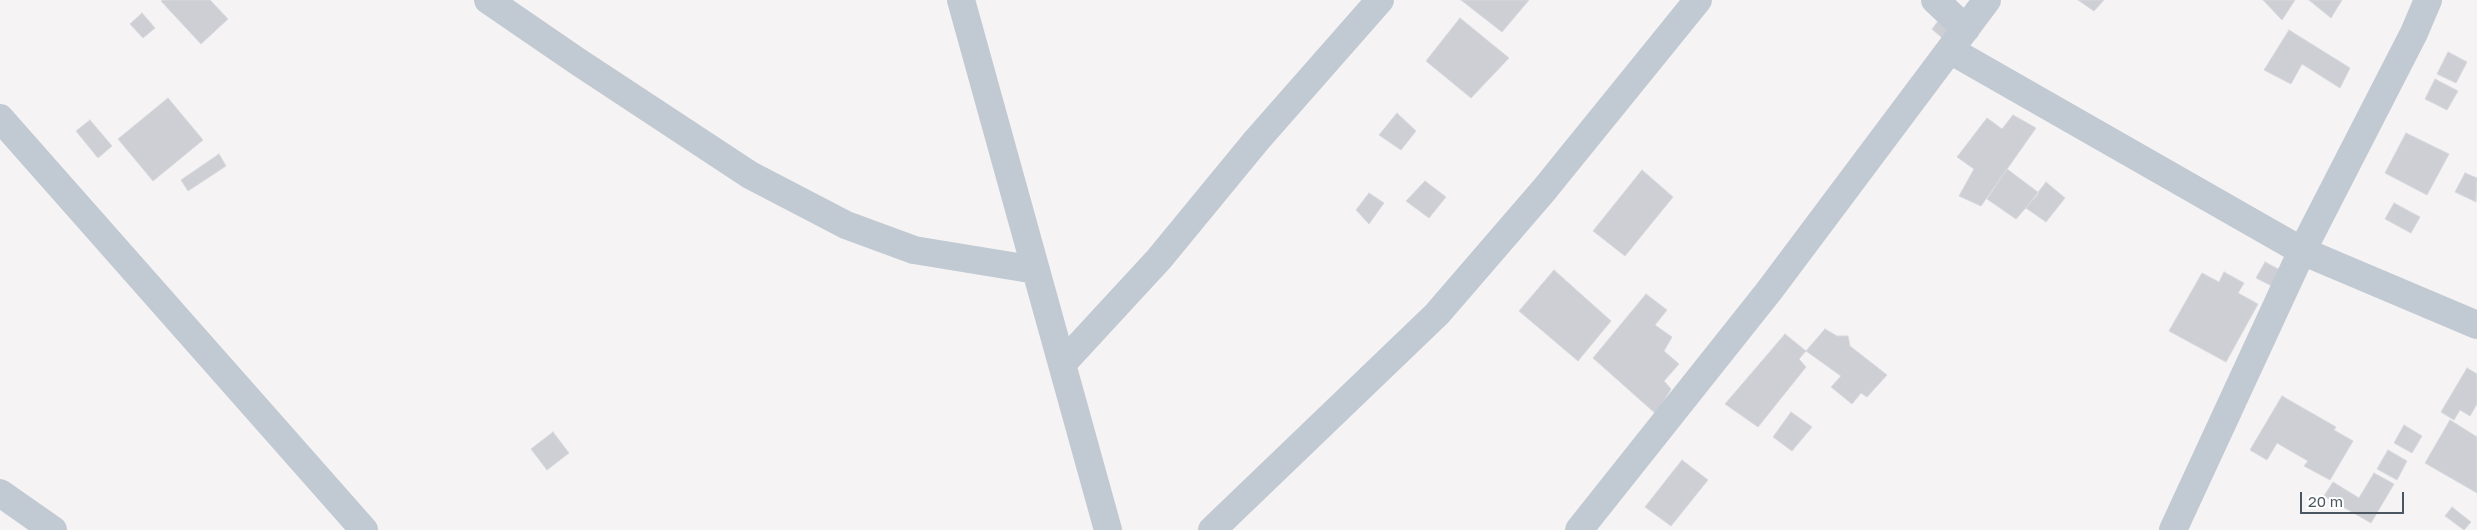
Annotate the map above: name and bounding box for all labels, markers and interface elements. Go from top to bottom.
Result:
scale bar [2302,482,2406,514]
text: 20 m [2308,492,2343,510]

